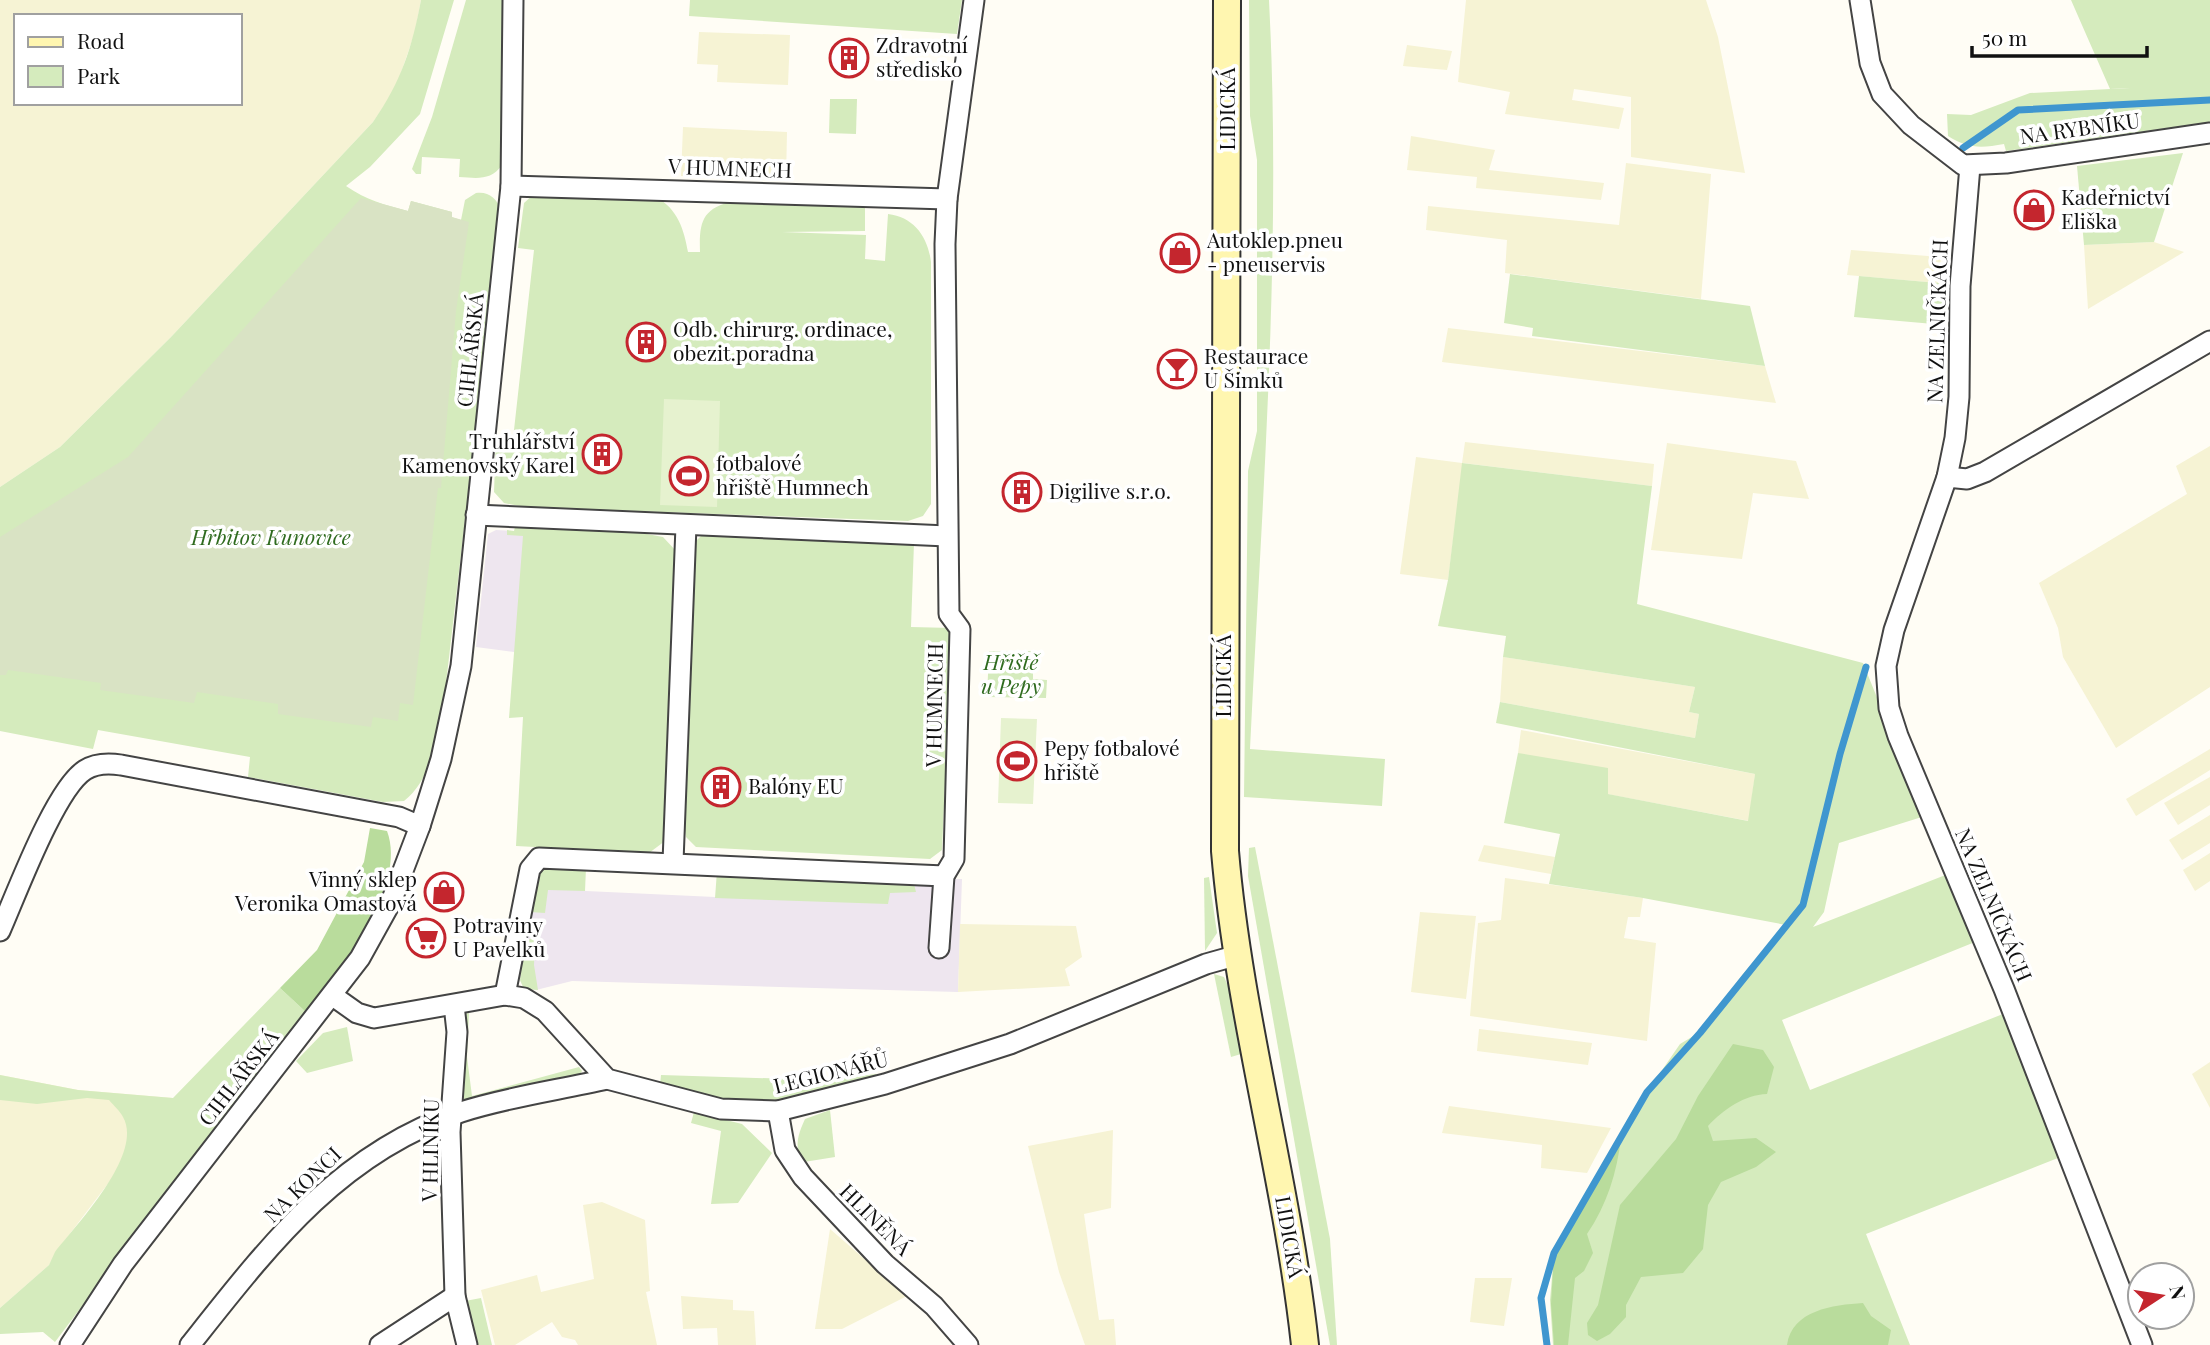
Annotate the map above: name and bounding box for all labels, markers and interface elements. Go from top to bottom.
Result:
legend [14,14,242,105]
scale bar [1972,14,2147,58]
text: 50 m [1982,23,2028,51]
text: Road [77,26,125,54]
place label: Zdravotní středisko [876,30,968,82]
building icon: Zdravotní středisko [828,37,870,79]
text: Park [77,61,121,89]
street label: LIDICKÁ [1212,67,1240,150]
street label: NA RYBNÍKU [2018,105,2142,149]
street label: V HUMNECH [667,151,793,183]
place label: Kadeřnictví Eliška [2061,182,2170,234]
shop icon: Kadeřnictví Eliška [2013,189,2055,231]
place label: Autoklep.pneu - pneuservis [1206,225,1343,277]
shop icon: Autoklep.pneu - pneuservis [1159,232,1201,274]
street label: NA ZELNIČKÁCH [1919,238,1953,403]
street label: CIHLÁŘSKÁ [449,291,489,408]
place label: Odb. chirurg. ordinace, obezit.poradna [673,314,892,366]
building icon: Odb. chirurg. ordinace, obezit.poradna [625,321,667,363]
place label: Restaurace U Šimků [1204,341,1308,393]
bar icon: Restaurace U Šimků [1156,348,1198,390]
place label: Truhlářství Kamenovský Karel [402,426,575,478]
building icon: Truhlářství Kamenovský Karel [581,433,623,475]
place label: fotbalové hřiště Humnech [716,448,869,500]
sports icon: fotbalové hřiště Humnech [668,455,710,497]
building icon: Digilive s.r.o. [1001,471,1043,513]
place label: Digilive s.r.o. [1049,476,1171,504]
park label: Hřbitov Kunovice [190,522,351,550]
street label: LIDICKÁ [1208,634,1236,717]
street label: V HUMNECH [918,643,948,768]
park label: Hřiště u Pepy [981,647,1042,699]
place label: Pepy fotbalové hřiště [1044,733,1180,785]
sports icon: Pepy fotbalové hřiště [996,740,1038,782]
building icon: Balóny EU [700,766,742,808]
place label: Balóny EU [748,771,844,799]
street label: NA ZELNIČKÁCH [1950,823,2040,985]
place label: Vinný sklep Veronika Omastová [234,864,418,916]
shop icon: Vinný sklep Veronika Omastová [423,871,465,913]
place label: Potraviny U Pavelků [453,910,546,962]
supermarket icon: Potraviny U Pavelků [405,917,447,959]
street label: CIHLÁŘSKÁ [191,1022,284,1131]
street label: LEGIONÁŘŮ [770,1043,891,1099]
street label: V HLINÍKU [414,1098,444,1203]
street label: NA KONCI [257,1140,346,1228]
street label: HLINĚNÁ [834,1177,919,1261]
street label: LIDICKÁ [1270,1193,1312,1281]
north arrow [2126,1261,2196,1331]
text: N [2164,1283,2193,1302]

